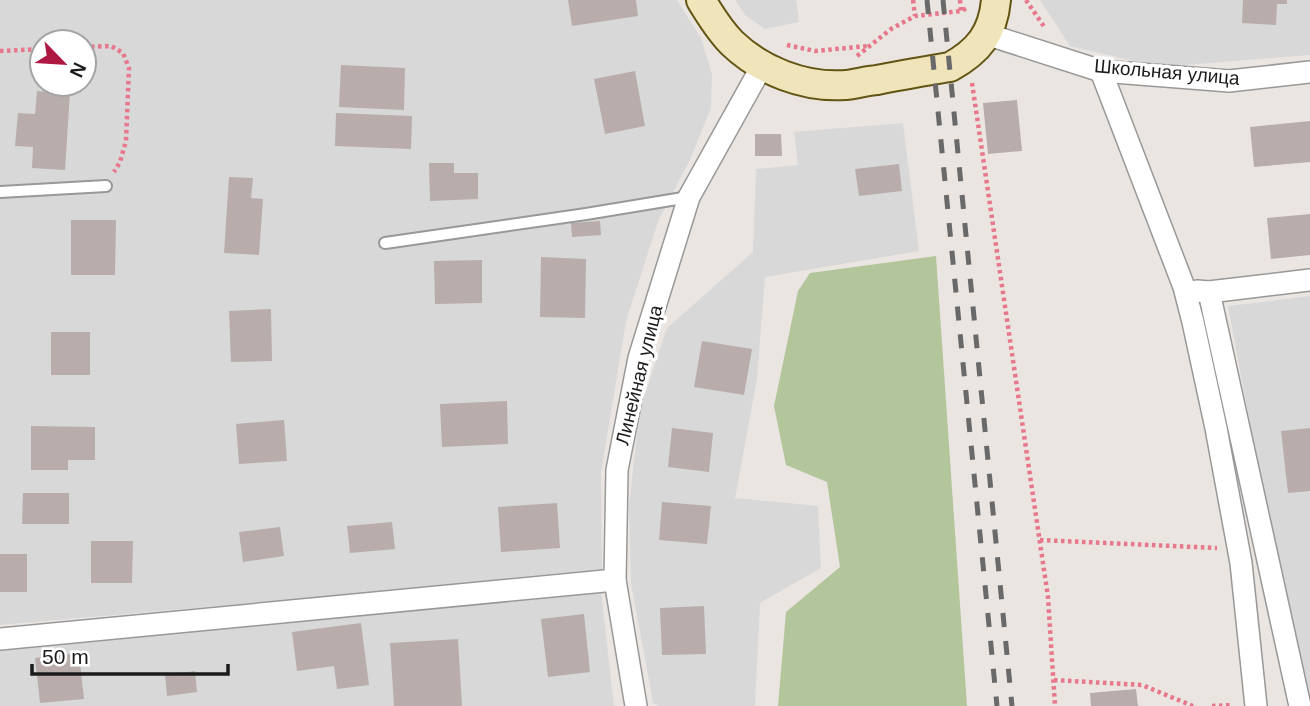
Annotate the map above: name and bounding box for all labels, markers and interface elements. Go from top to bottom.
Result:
north arrow [28,28,98,98]
street label: Школьная улица [1093,55,1241,89]
text: N [66,59,90,81]
street label: Линейная улица [611,302,667,447]
scale bar [32,632,228,676]
text: 50 m [42,645,89,668]

